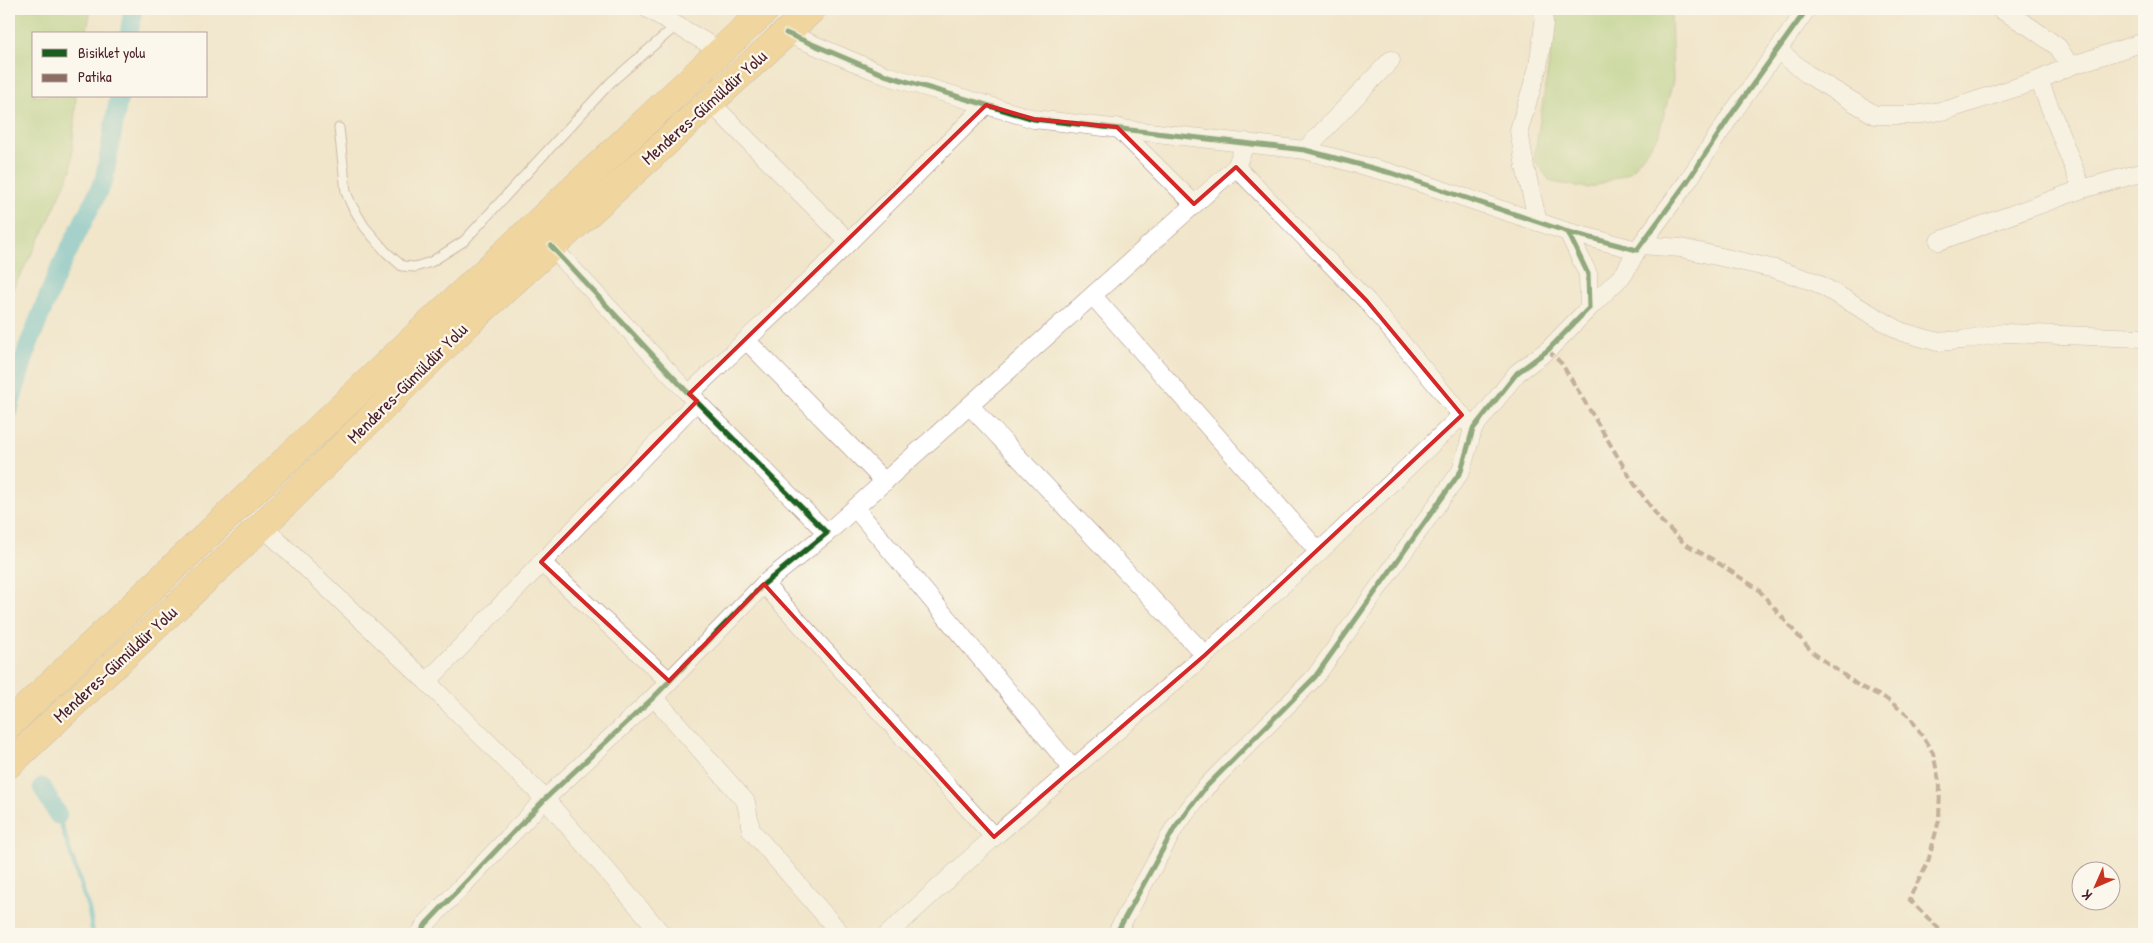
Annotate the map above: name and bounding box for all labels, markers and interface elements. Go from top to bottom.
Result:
legend [32,32,208,98]
text: Bisiklet yolu [78,42,145,63]
street label: Menderes-Gümüldür Yolu [636,44,772,170]
text: Patika [78,66,112,87]
street label: Menderes-Gümüldür Yolu [341,317,473,449]
street label: Menderes-Gümüldür Yolu [48,600,182,728]
north arrow [2070,860,2120,910]
text: K [2077,886,2096,905]

